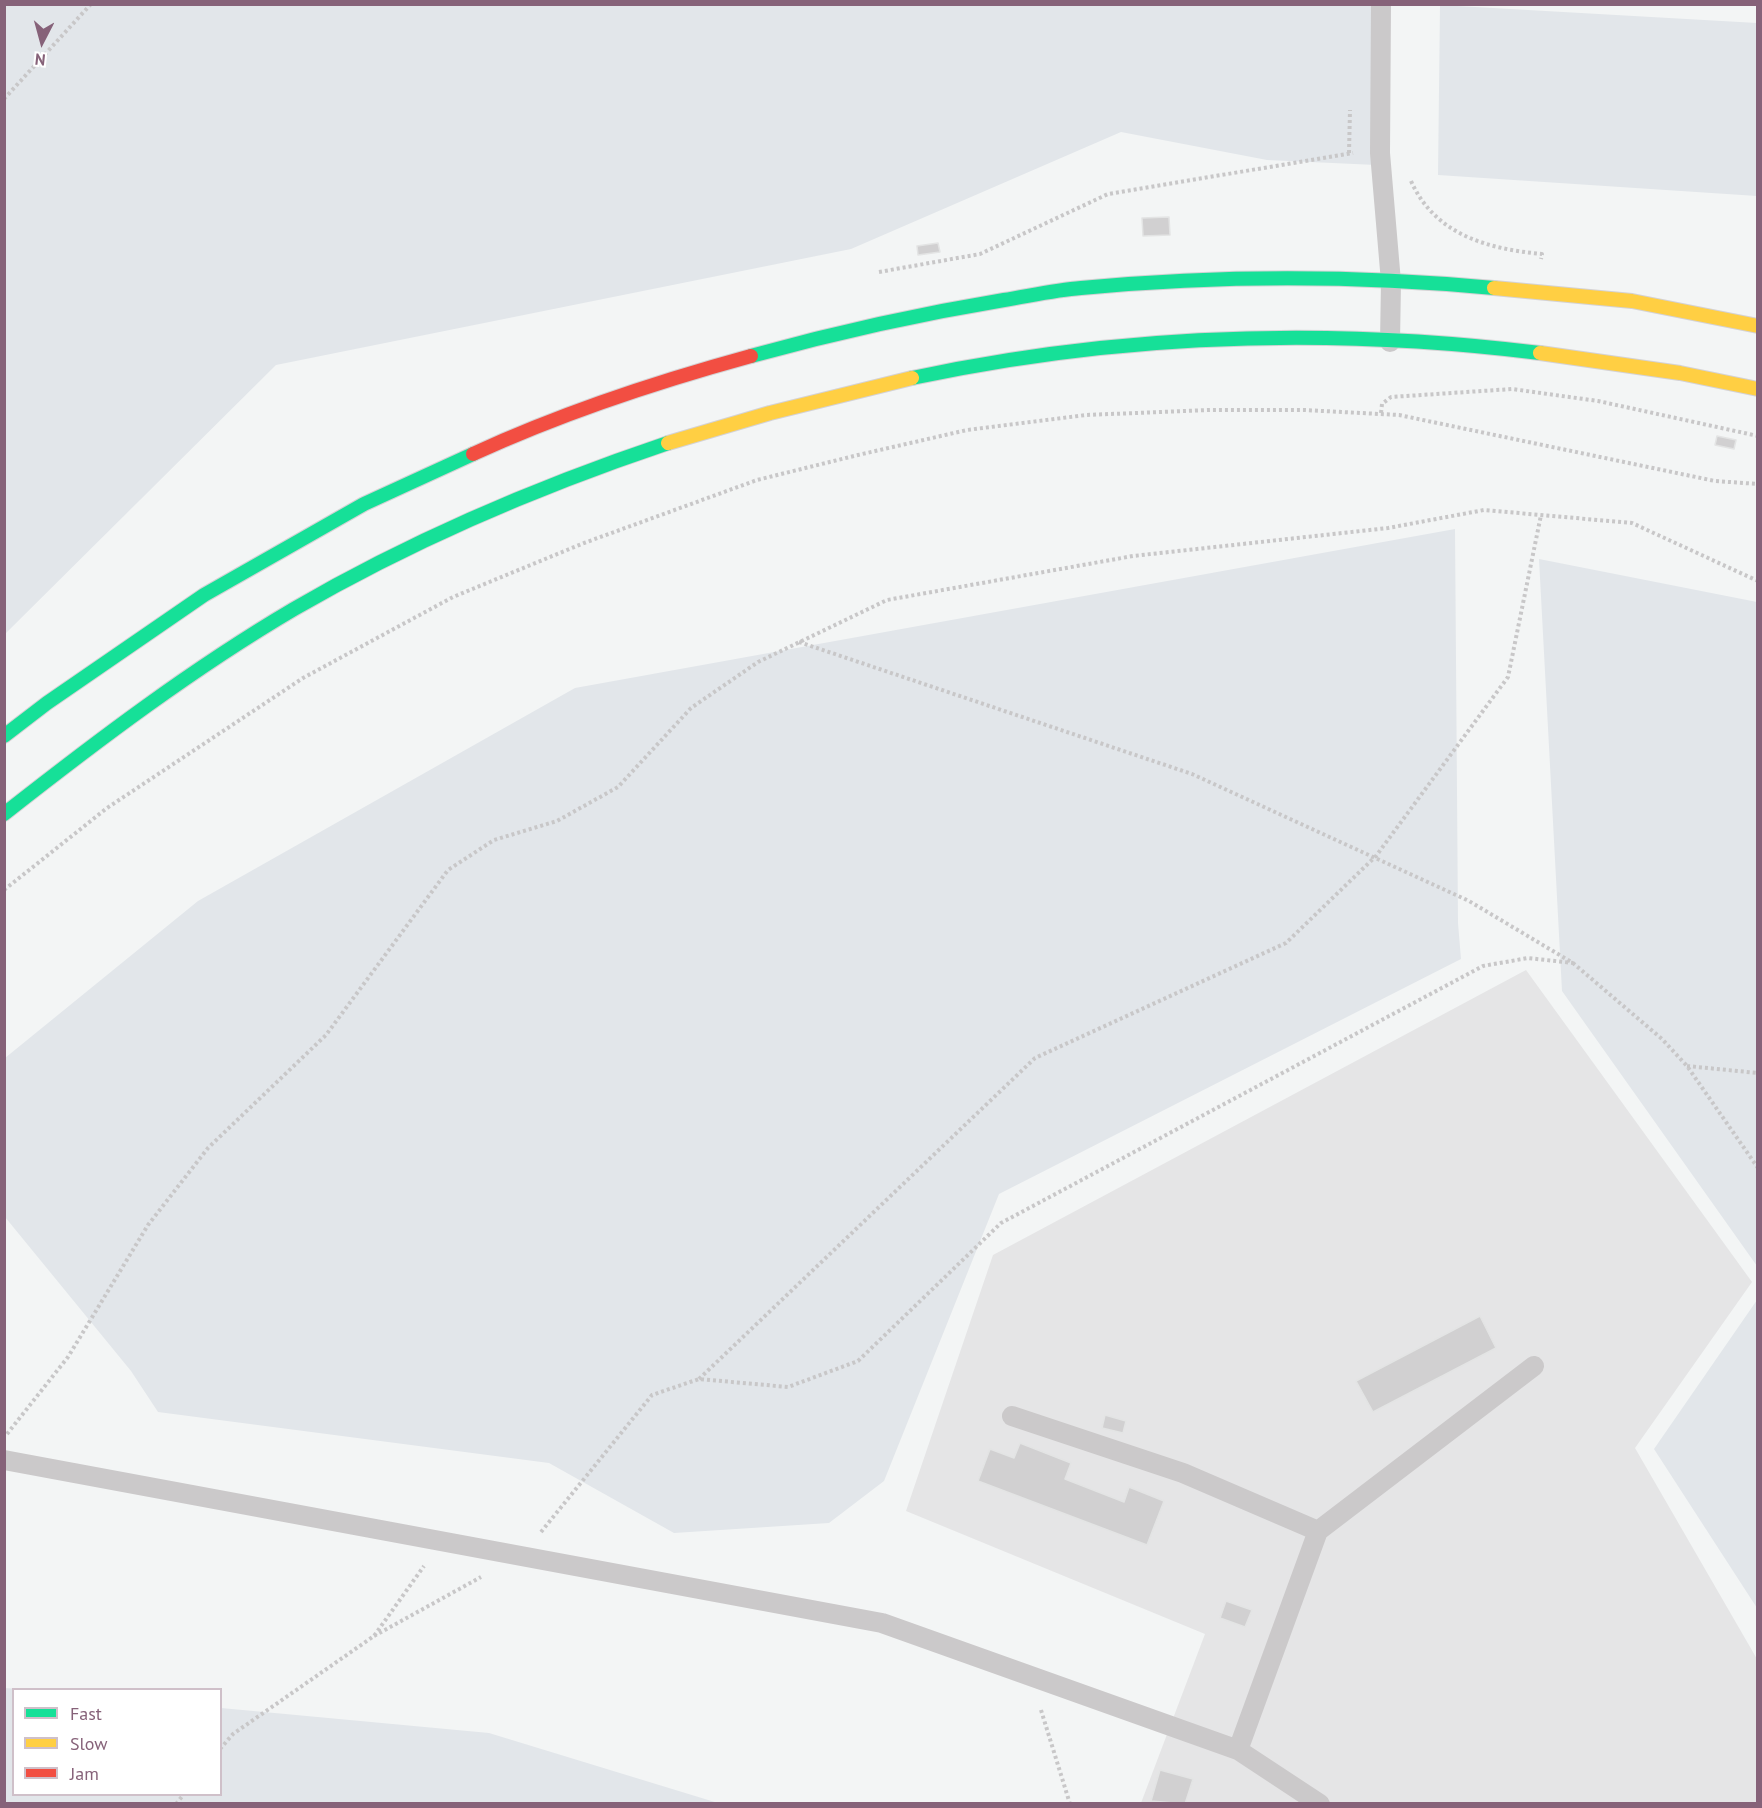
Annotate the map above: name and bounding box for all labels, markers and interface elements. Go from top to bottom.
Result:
north arrow [12,12,72,72]
text: N [34,49,46,70]
legend [12,1688,222,1796]
text: Fast [70,1702,102,1725]
text: Slow [70,1732,108,1755]
text: Jam [70,1762,99,1785]

